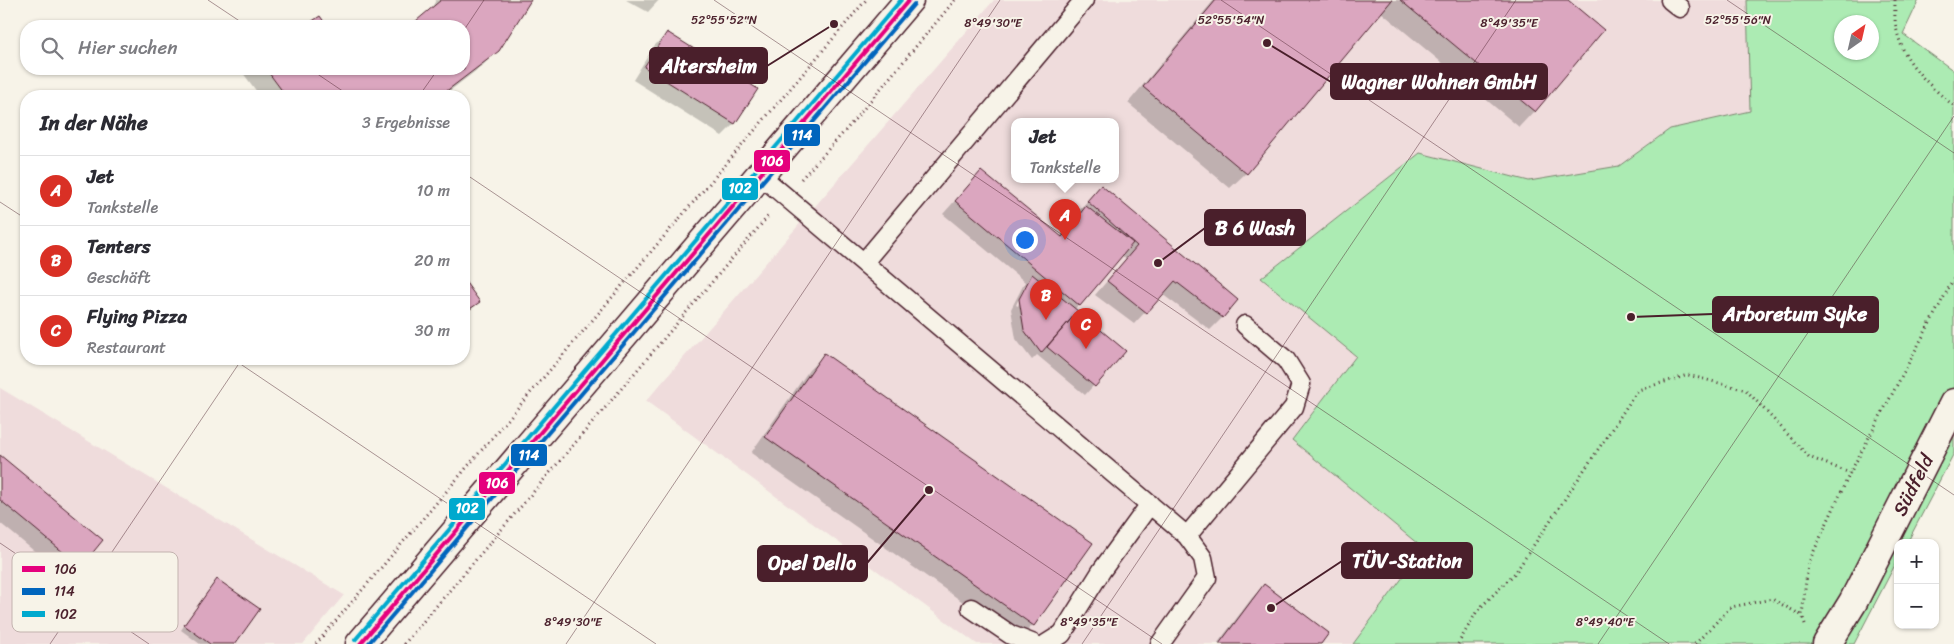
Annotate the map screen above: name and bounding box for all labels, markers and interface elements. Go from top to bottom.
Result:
text: 52°55'52"N [691,9,758,31]
text: 52°55'54"N [1198,9,1265,31]
text: 52°55'56"N [1705,9,1772,31]
text: 8°49'30"E [964,12,1023,34]
text: 8°49'35"E [1480,12,1539,34]
north arrow [1834,15,1879,60]
search box [20,20,470,75]
text: Hier suchen [78,31,178,64]
icon: search [38,34,66,62]
callout: Altersheim [650,48,767,83]
text: Altersheim [660,49,757,84]
callout: Wagner Wohnen GmbH [1331,64,1547,99]
text: Wagner Wohnen GmbH [1341,65,1538,100]
text: In der Nähe [40,104,148,142]
text: 3 Ergebnisse [362,108,450,137]
popup [1011,118,1119,183]
text: Jet [1029,120,1056,153]
line badge: 114 [783,123,821,147]
text: 114 [792,123,813,148]
line badge: 106 [753,149,791,173]
text: 106 [761,149,783,174]
text: Tankstelle [1029,153,1101,182]
text: Jet [87,160,114,193]
text: A [51,176,61,205]
text: 10 m [417,176,450,205]
text: 102 [729,176,752,201]
line badge: 102 [721,177,759,201]
text: Tankstelle [87,193,158,222]
pin: A [1049,199,1081,240]
callout: B 6 Wash [1205,210,1305,245]
text: B 6 Wash [1215,211,1295,246]
your location [1012,227,1038,253]
text: Tenters [87,230,150,263]
text: B [51,246,61,275]
text: 20 m [414,246,450,275]
text: Geschäft [87,263,150,292]
pin: B [1030,279,1062,320]
callout: Arboretum Syke [1713,297,1878,332]
text: Arboretum Syke [1722,297,1868,332]
text: Flying Pizza [87,300,187,333]
pin: C [1070,308,1102,349]
text: C [51,316,61,345]
text: 30 m [415,316,450,345]
text: Restaurant [87,333,166,362]
line badge: 114 [510,443,548,467]
text: 114 [519,443,540,468]
street label: Südfeld [1883,447,1943,522]
line badge: 106 [478,471,516,495]
text: 106 [486,471,508,496]
text: 102 [456,496,479,521]
line badge: 102 [448,497,486,521]
map controls [1894,539,1939,629]
button: + [1894,539,1939,584]
callout: TÜV-Station [1342,543,1472,578]
text: TÜV-Station [1352,544,1462,579]
callout: Opel Dello [758,546,867,581]
text: Opel Dello [768,546,856,581]
legend [12,552,178,632]
text: 106 [54,557,77,582]
text: 114 [54,579,75,604]
button: − [1894,584,1939,629]
text: 102 [54,602,77,627]
text: 8°49'30"E [544,611,603,633]
text: 8°49'35"E [1060,611,1119,633]
text: 8°49'40"E [1576,611,1636,633]

